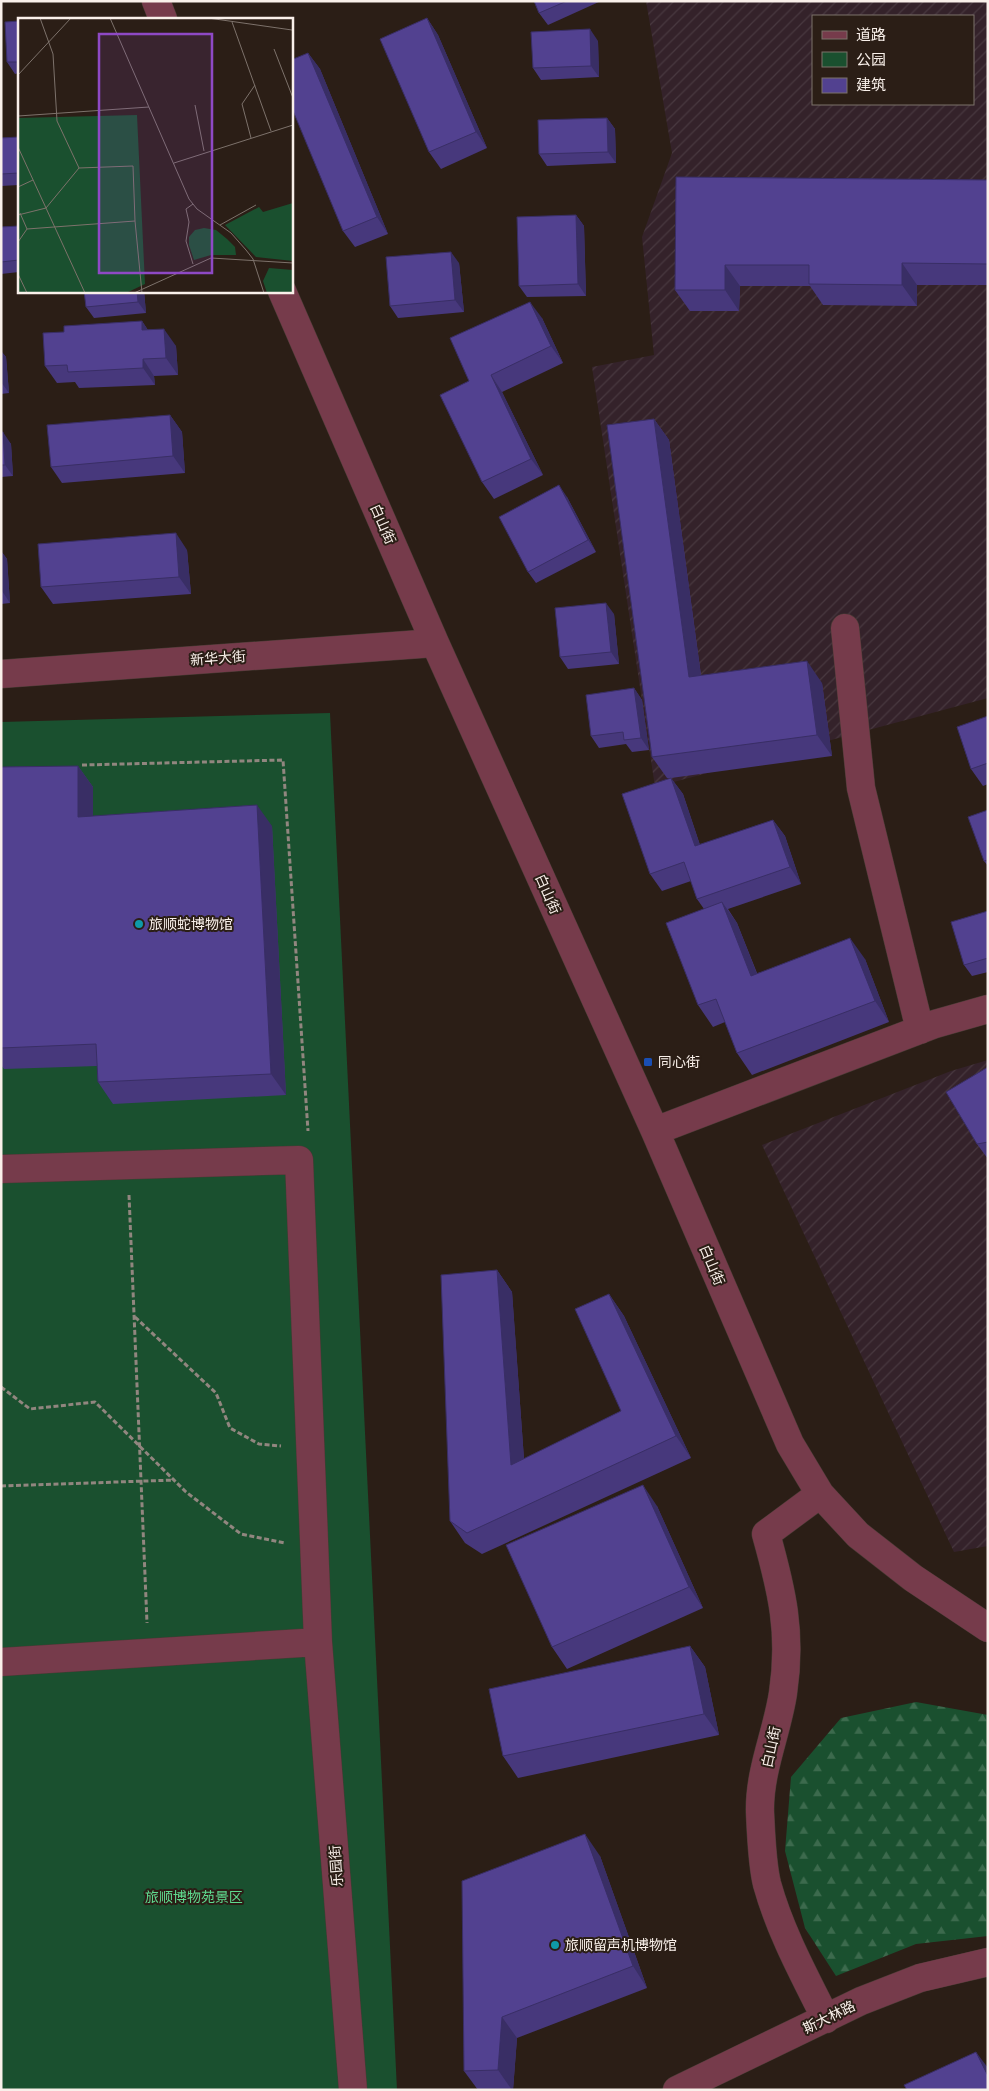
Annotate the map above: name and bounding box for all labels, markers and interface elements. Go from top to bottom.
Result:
legend [812,15,974,105]
inset map [18,18,292,292]
text: 道路 [856,25,886,44]
text: 公园 [856,50,886,69]
text: 建筑 [856,75,886,94]
street label: 白山街 [366,501,400,547]
street label: 新华大街 [189,647,247,669]
street label: 白山街 [531,871,565,917]
place label: 旅顺蛇博物馆 [149,915,233,933]
marker: 旅顺蛇博物馆 [133,918,145,930]
place label: 同心街 [658,1053,700,1071]
marker: 同心街 [642,1056,654,1068]
street label: 白山街 [696,1242,728,1288]
street label: 白山街 [758,1725,784,1769]
street label: 乐园街 [326,1844,346,1888]
park label: 旅顺博物苑景区 [145,1888,243,1906]
place label: 旅顺留声机博物馆 [565,1936,677,1954]
marker: 旅顺留声机博物馆 [549,1939,561,1951]
street label: 斯大林路 [800,1997,858,2037]

